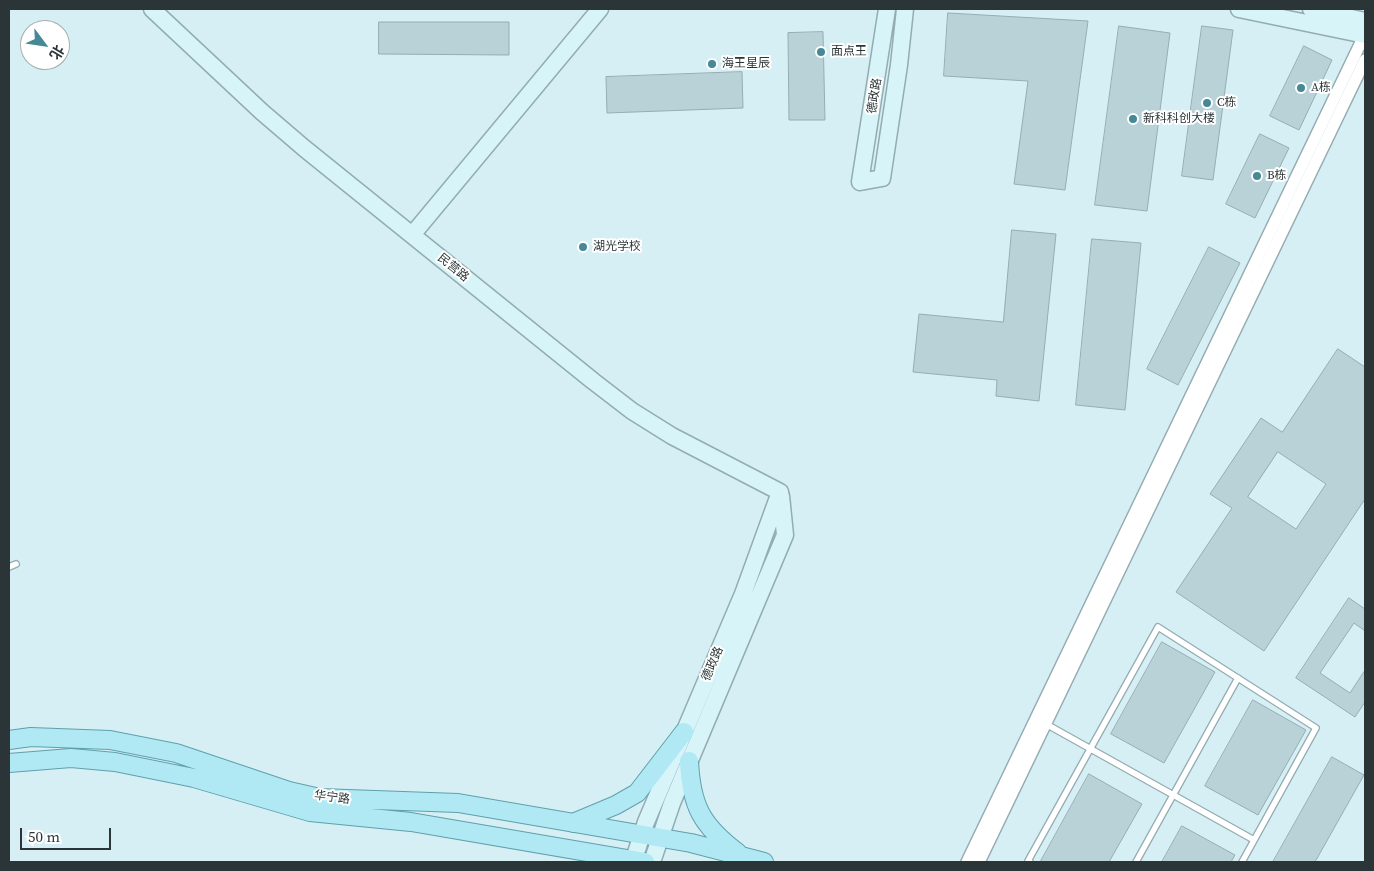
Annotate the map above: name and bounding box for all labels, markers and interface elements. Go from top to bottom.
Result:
north arrow [20,20,70,70]
text: 北 [45,41,69,63]
place label: 面点王 [831,45,867,59]
marker: 面点王 [815,46,827,58]
place label: 海王星辰 [722,57,770,71]
marker: 海王星辰 [706,58,718,70]
street label: 德政路 [865,77,885,115]
place label: A栋 [1311,81,1331,95]
marker: A栋 [1295,82,1307,94]
place label: C栋 [1217,96,1237,110]
marker: C栋 [1201,97,1213,109]
place label: 新科科创大楼 [1143,112,1215,126]
marker: 新科科创大楼 [1127,113,1139,125]
place label: B栋 [1267,169,1287,183]
marker: B栋 [1251,170,1263,182]
place label: 湖光学校 [593,240,641,254]
marker: 湖光学校 [577,241,589,253]
street label: 民营路 [434,251,472,285]
street label: 德政路 [699,645,727,683]
street label: 华宁路 [313,789,351,807]
scale bar [22,818,114,850]
text: 50 m [28,826,60,847]

